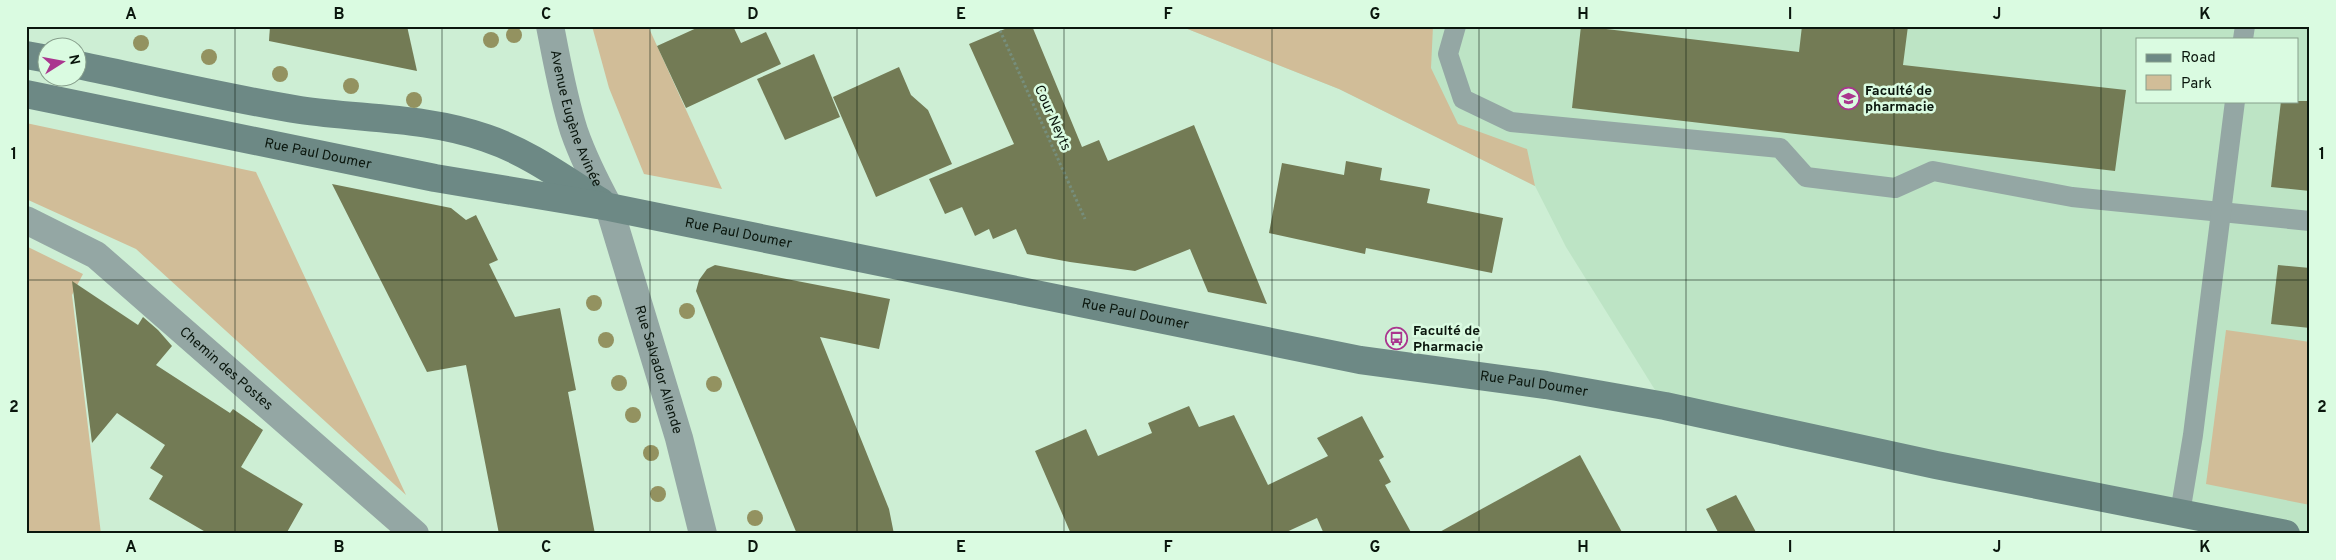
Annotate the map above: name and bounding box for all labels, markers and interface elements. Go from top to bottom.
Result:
text: A [125,5,137,25]
text: B [333,5,345,25]
text: C [541,5,551,25]
text: D [747,5,759,25]
text: E [956,5,966,25]
text: F [1163,5,1173,25]
text: G [1370,5,1380,25]
text: H [1577,5,1589,25]
text: I [1788,5,1792,25]
text: J [1993,5,2001,25]
text: K [2199,5,2211,25]
north arrow [38,38,88,88]
legend [2136,38,2298,102]
street label: Avenue Eugène Avinée [546,48,605,190]
text: Road [2181,49,2216,68]
text: N [64,53,83,66]
text: Park [2181,75,2212,94]
street label: Cour Neyts [1030,83,1074,153]
place label: Faculté de pharmacie [1865,83,1935,116]
school or university icon: Faculté de pharmacie [1837,87,1861,111]
street label: Rue Paul Doumer [263,135,374,173]
text: 1 [11,145,17,165]
text: 1 [2319,145,2325,165]
street label: Rue Paul Doumer [683,214,794,253]
street label: Rue Paul Doumer [1080,295,1191,334]
street label: Rue Salvador Allende [631,303,686,436]
street label: Chemin des Postes [176,323,276,414]
place label: Faculté de Pharmacie [1413,323,1483,356]
bus stop icon: Faculté de Pharmacie [1385,327,1409,351]
street label: Rue Paul Doumer [1479,368,1590,401]
text: 2 [9,398,19,418]
text: 2 [2317,398,2327,418]
text: A [125,538,137,558]
text: B [333,538,345,558]
text: C [541,538,551,558]
text: D [747,538,759,558]
text: E [956,538,966,558]
text: F [1163,538,1173,558]
text: G [1370,538,1380,558]
text: H [1577,538,1589,558]
text: I [1788,538,1792,558]
text: J [1993,538,2001,558]
text: K [2199,538,2211,558]

